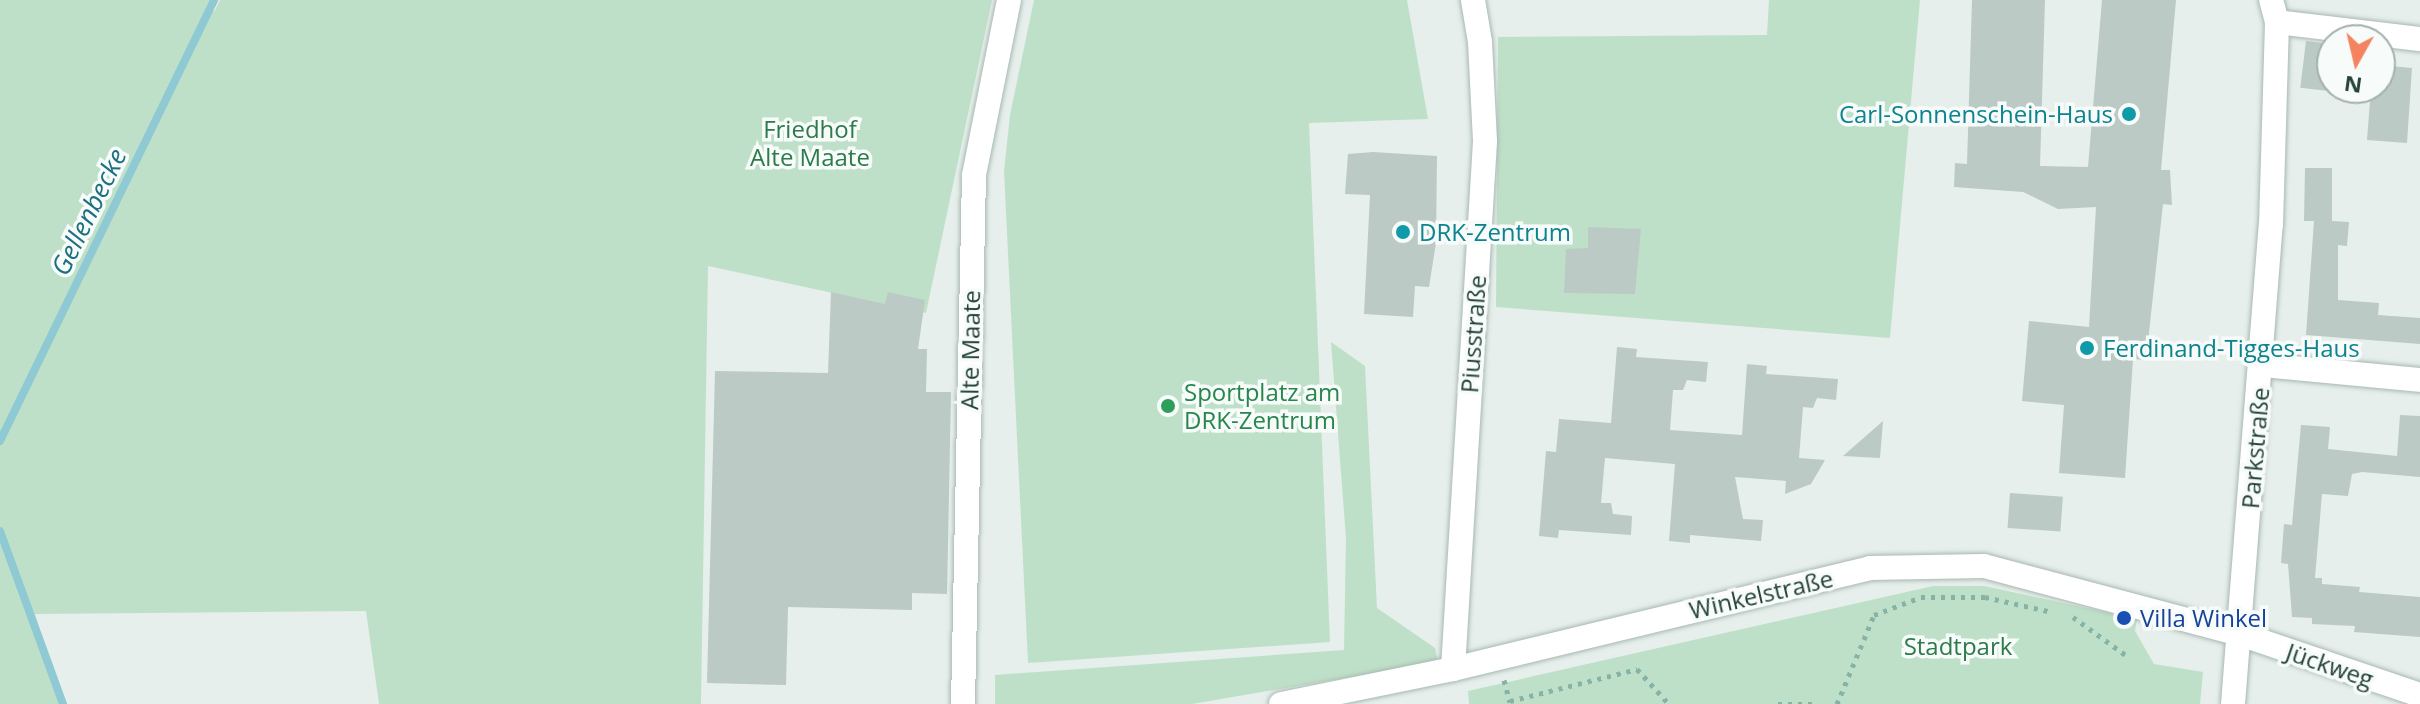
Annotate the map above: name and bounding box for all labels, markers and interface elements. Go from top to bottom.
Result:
north arrow [2316,24,2396,104]
text: N [2342,70,2364,102]
place label: Carl-Sonnenschein-Haus [1839,100,2113,128]
marker: Carl-Sonnenschein-Haus [2120,105,2138,123]
park label: Friedhof Alte Maate [750,115,870,171]
water label: Gellenbecke [45,144,133,280]
place label: DRK-Zentrum [1419,218,1571,246]
marker: DRK-Zentrum [1394,223,1412,241]
street label: Piusstraße [1455,274,1491,394]
street label: Alte Maate [955,290,985,410]
place label: Ferdinand-Tigges-Haus [2103,334,2360,362]
marker: Ferdinand-Tigges-Haus [2078,339,2096,357]
place label: Sportplatz am DRK-Zentrum [1184,378,1340,434]
street label: Parkstraße [2235,386,2275,510]
marker: Sportplatz am DRK-Zentrum [1159,397,1177,415]
street label: Winkelstraße [1686,563,1836,625]
place label: Villa Winkel [2140,604,2267,632]
marker: Villa Winkel [2115,609,2133,627]
park label: Stadtpark [1904,632,2012,660]
street label: Jückweg [2283,637,2377,693]

